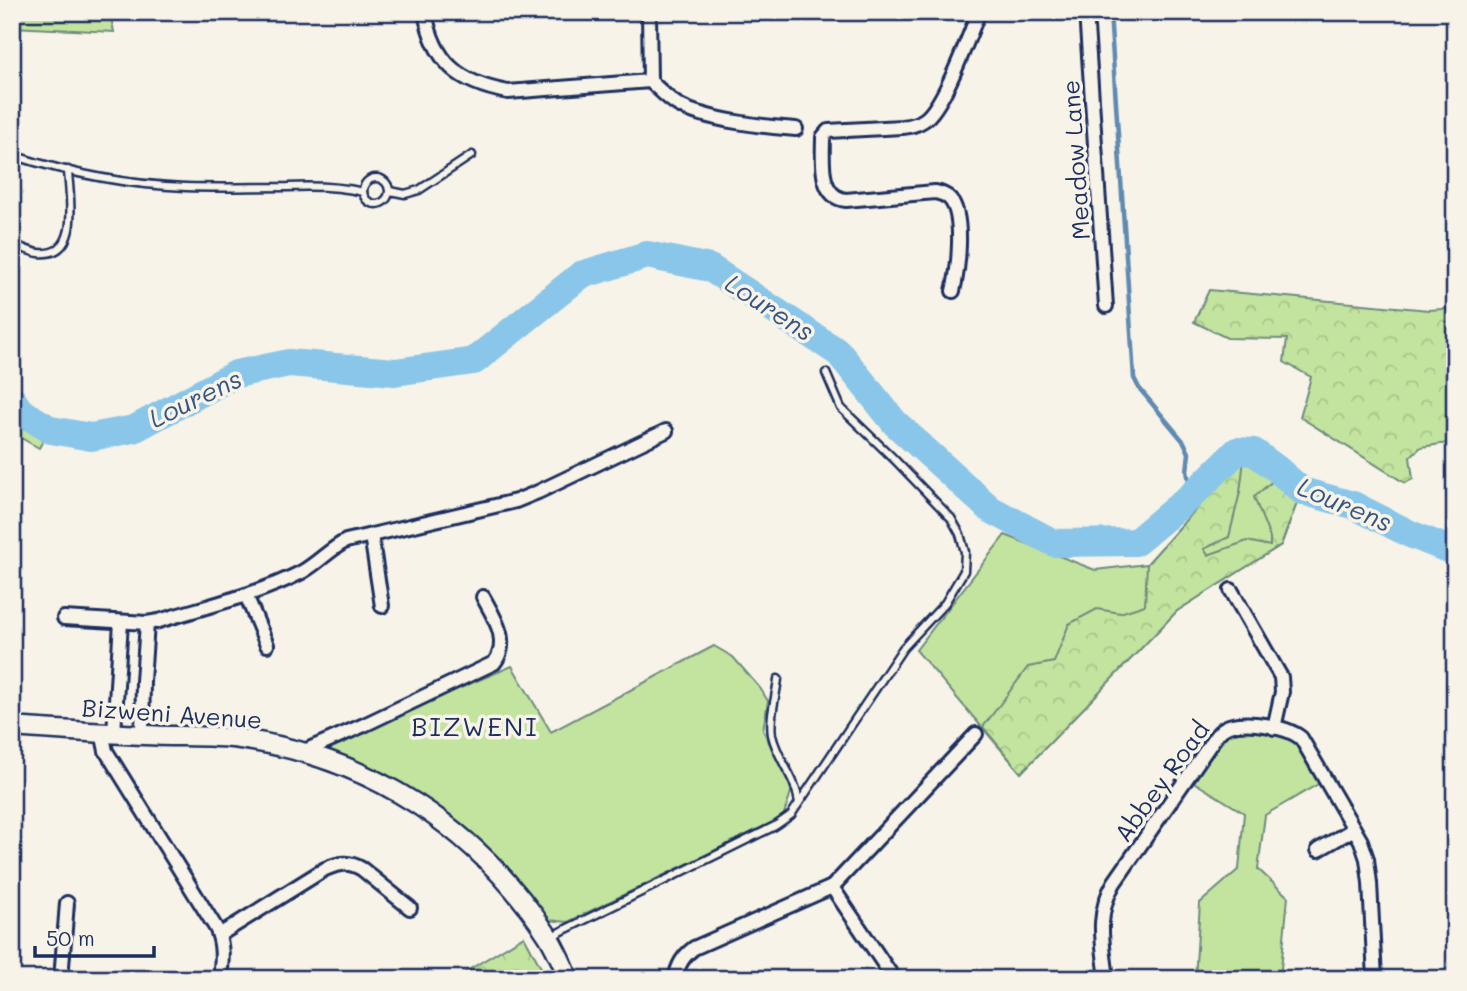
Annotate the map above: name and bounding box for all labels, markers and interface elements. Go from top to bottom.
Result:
street label: Meadow Lane [1054,79,1096,241]
water label: Lourens [719,266,821,348]
water label: Lourens [143,361,247,435]
water label: Lourens [1293,469,1397,539]
street label: Bizweni Avenue [81,691,263,735]
district label: BIZWENI [411,709,539,743]
street label: Abbey Road [1107,714,1215,848]
scale bar [35,914,154,958]
text: 50 m [46,924,95,951]

